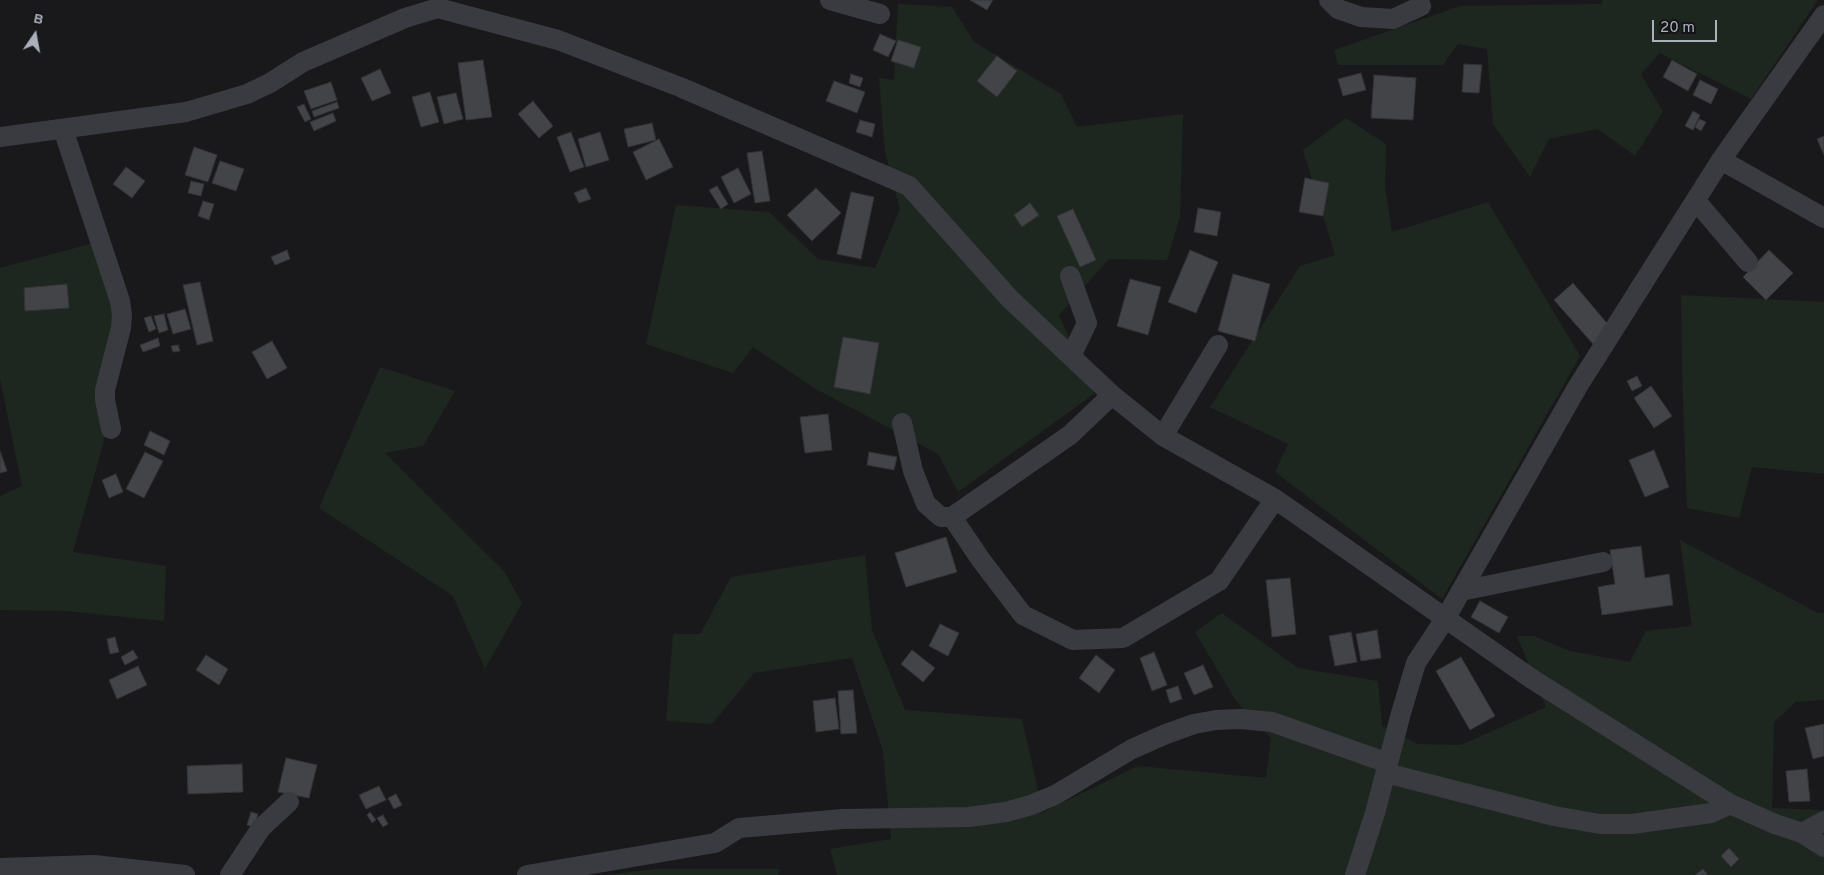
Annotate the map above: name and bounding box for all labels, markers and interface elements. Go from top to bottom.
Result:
north arrow [10,10,60,60]
scale bar [1654,10,1719,42]
text: B [32,11,45,29]
text: 20 m [1660,19,1695,38]

